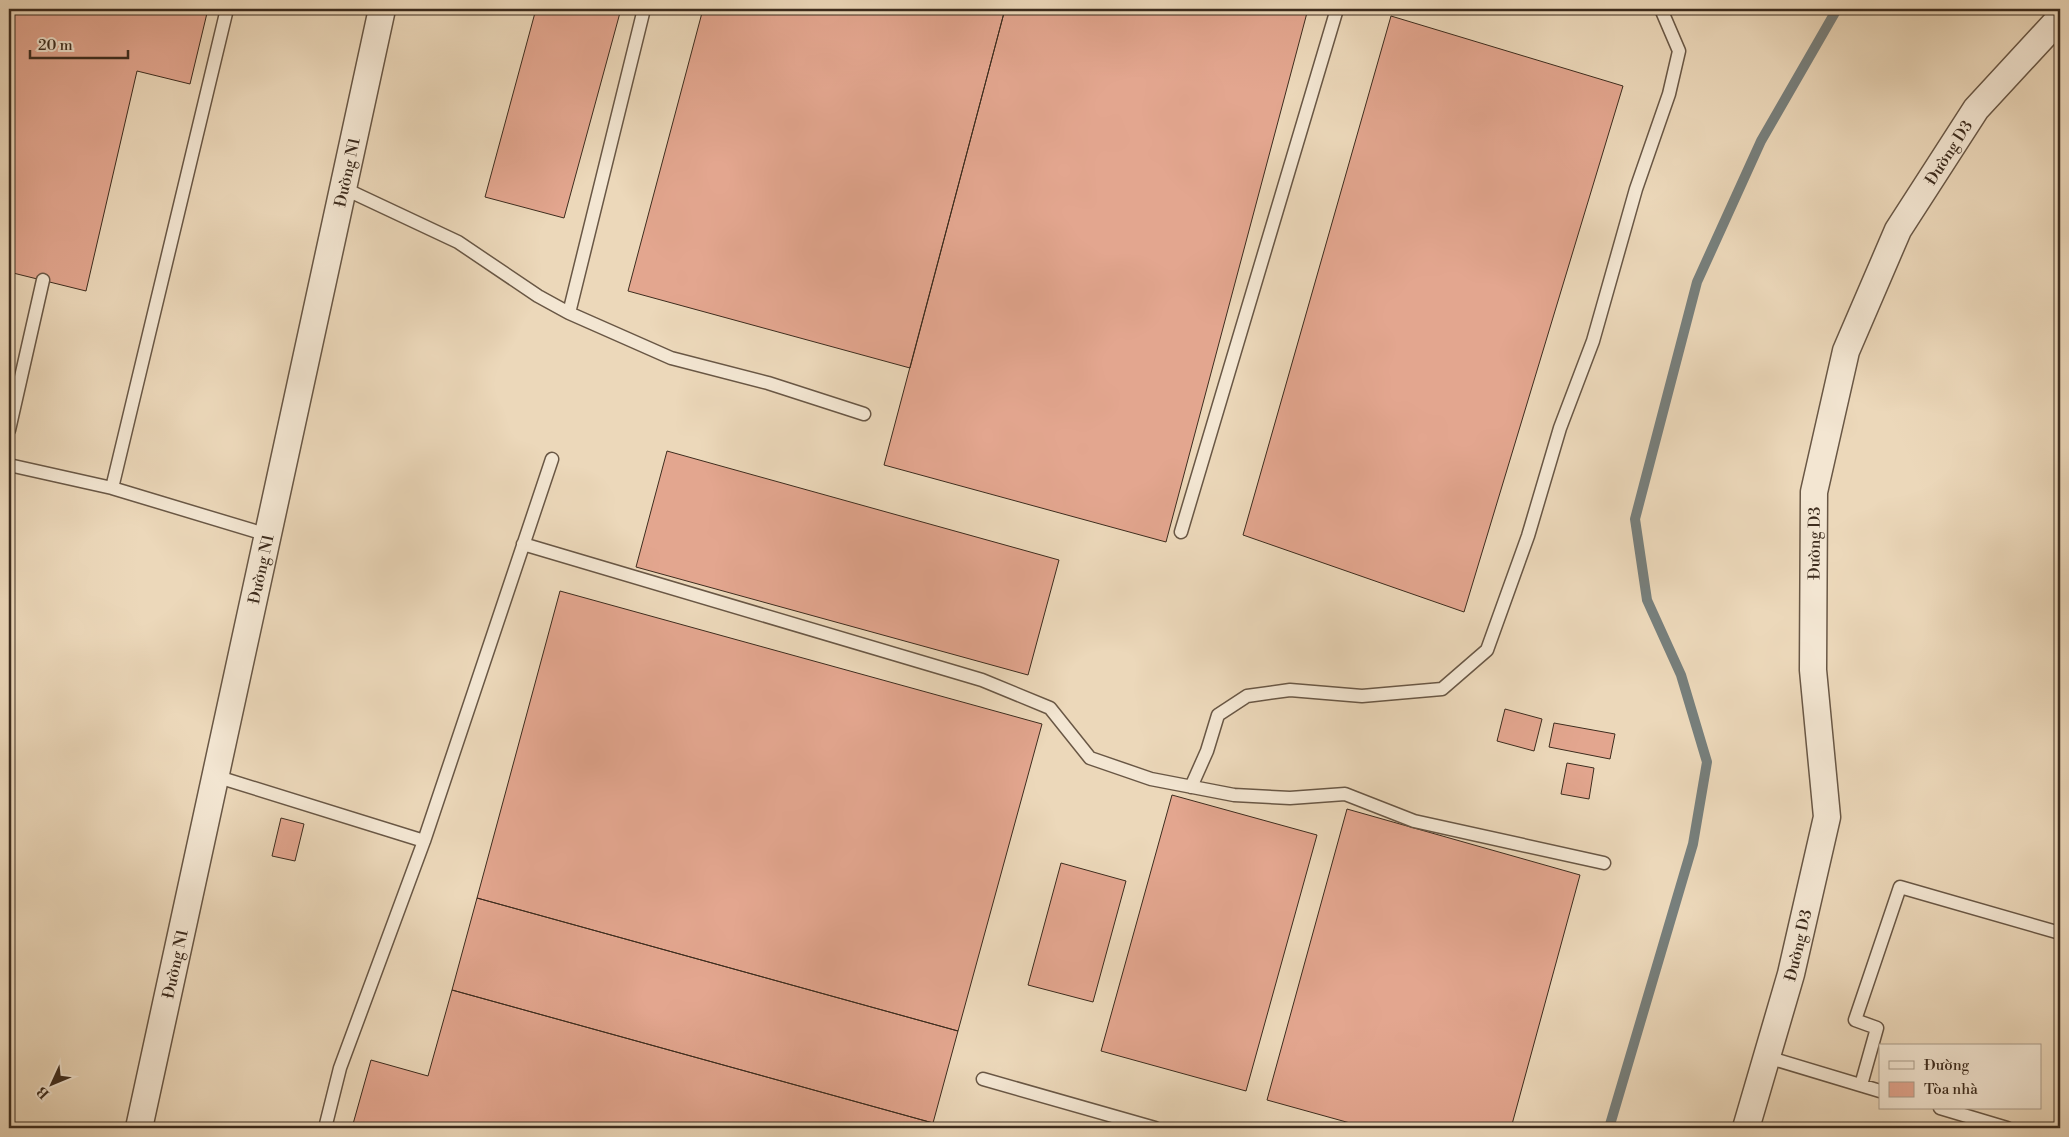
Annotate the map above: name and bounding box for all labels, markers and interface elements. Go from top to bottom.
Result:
scale bar [30,28,128,60]
text: 20 m [38,36,73,55]
street label: Đường D3 [1921,117,1977,189]
street label: Đường N1 [330,136,365,209]
street label: Đường D3 [1805,506,1825,580]
street label: Đường N1 [244,533,279,606]
street label: Đường D3 [1780,907,1817,984]
street label: Đường N1 [158,927,193,1001]
legend [1879,1044,2042,1110]
text: Đường [1924,1056,1970,1075]
north arrow [28,1060,78,1110]
text: Tòa nhà [1924,1080,1978,1099]
text: B [33,1082,53,1102]

